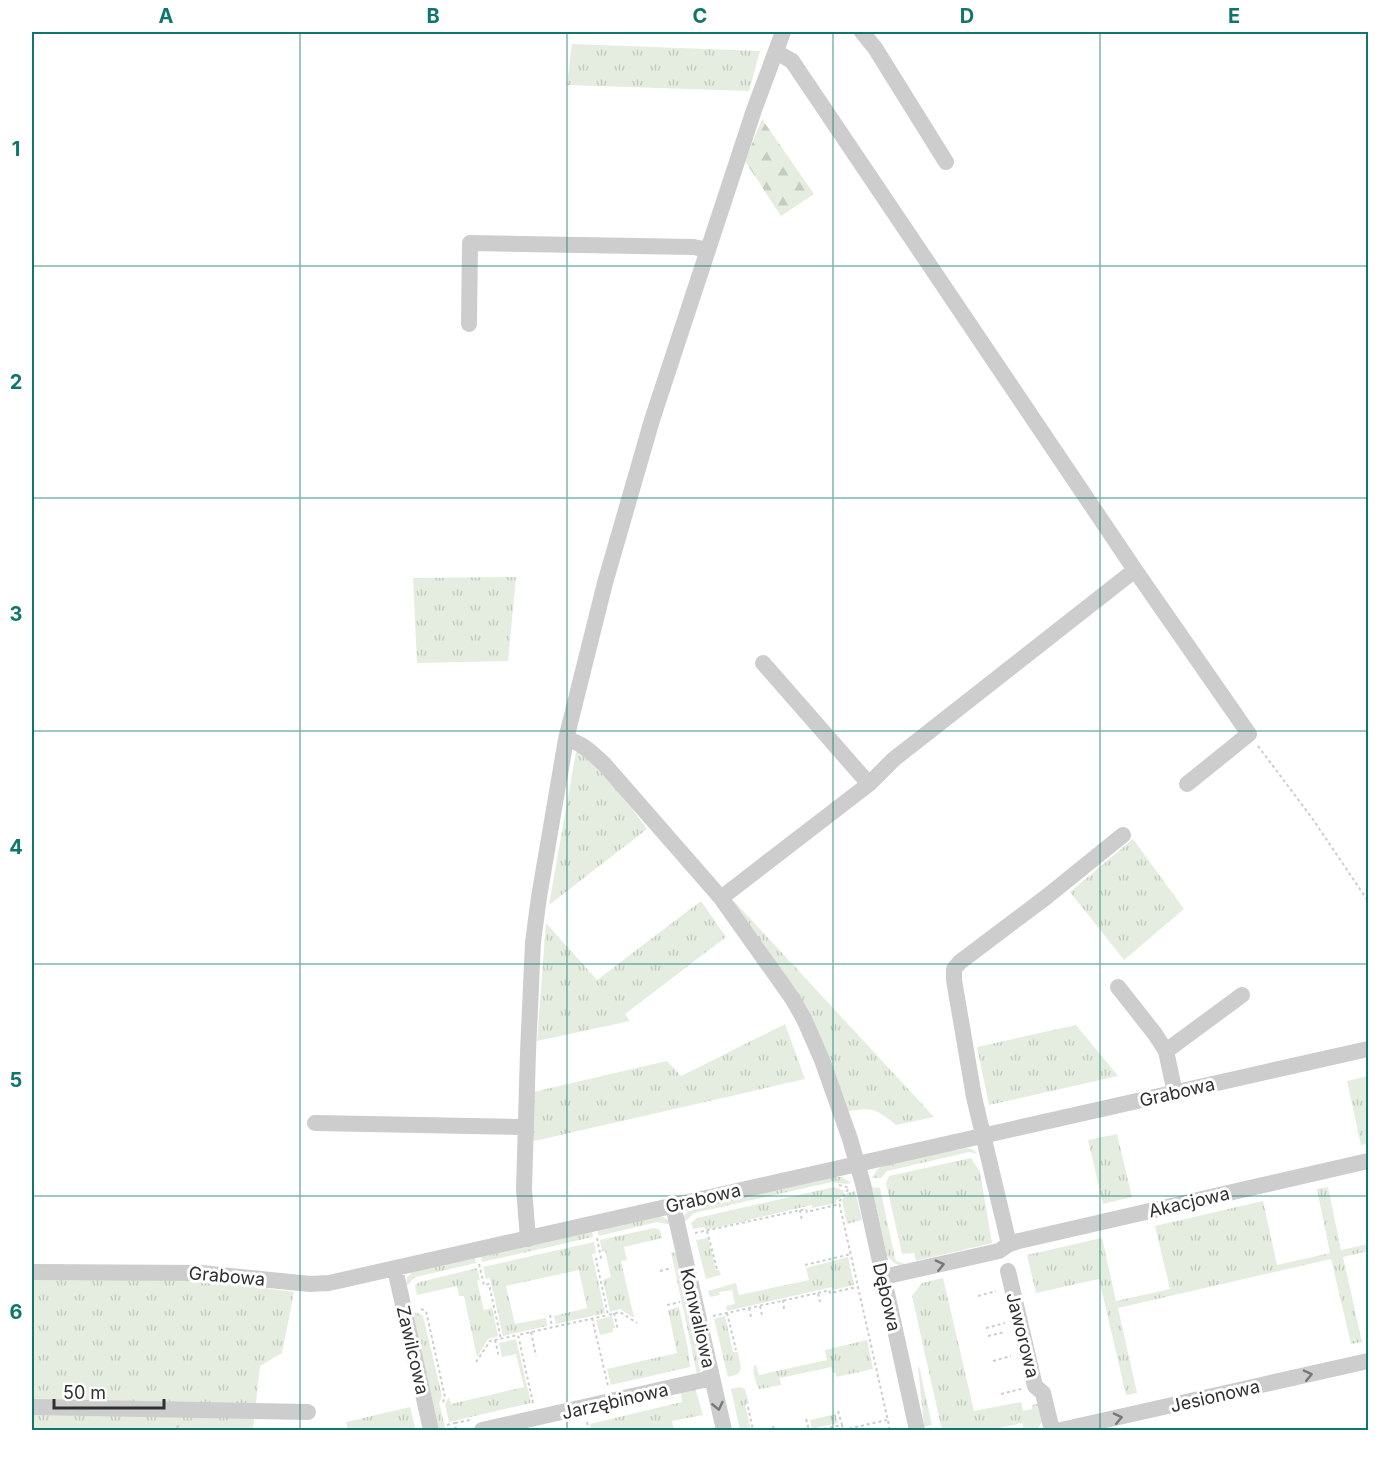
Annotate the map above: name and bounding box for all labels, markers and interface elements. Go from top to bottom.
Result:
text: A [159,4,174,28]
text: B [426,4,440,28]
text: C [693,4,707,28]
text: D [960,4,974,28]
text: E [1228,4,1240,28]
text: 1 [12,137,20,161]
text: 2 [10,370,22,394]
text: 3 [10,602,22,626]
text: 4 [9,835,23,859]
text: 5 [10,1068,22,1092]
street label: Grabowa [1137,1073,1217,1111]
street label: Grabowa [663,1179,743,1217]
street label: Akacjowa [1147,1183,1231,1221]
one-way arrow [935,1259,945,1272]
street label: Dębowa [869,1261,905,1333]
street label: Grabowa [188,1262,266,1290]
street label: Konwaliowa [676,1266,720,1370]
street label: Jaworowa [1002,1290,1044,1380]
text: 6 [10,1300,23,1324]
street label: Zawilcowa [393,1304,433,1396]
one-way arrow [1303,1369,1313,1382]
scale bar [54,1372,164,1410]
street label: Jesionowa [1168,1375,1262,1417]
street label: Jarzębinowa [560,1379,670,1423]
text: 50 m [63,1382,106,1403]
one-way arrow [711,1400,724,1410]
one-way arrow [1112,1412,1122,1425]

